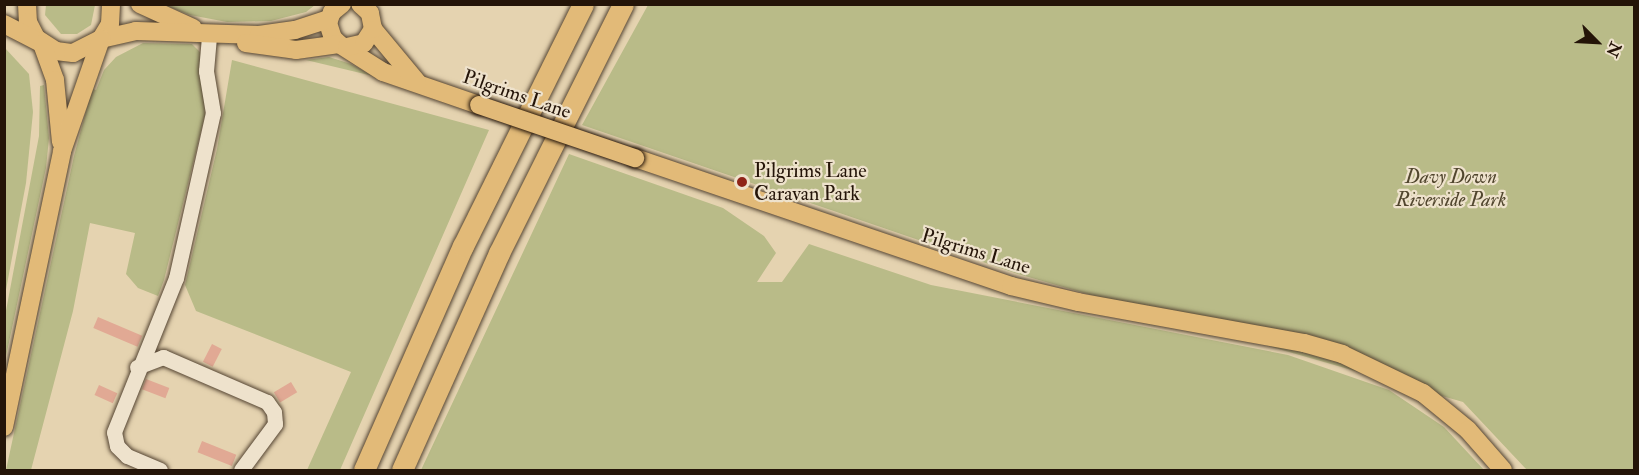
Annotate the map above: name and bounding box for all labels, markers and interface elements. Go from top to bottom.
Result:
north arrow [1567,12,1627,72]
text: N [1601,39,1625,60]
street label: Pilgrims Lane [460,64,574,124]
place label: Pilgrims Lane Caravan Park [754,158,867,205]
park label: Davy Down Riverside Park [1396,164,1506,211]
marker: Pilgrims Lane Caravan Park [735,175,749,189]
street label: Pilgrims Lane [919,223,1033,279]

